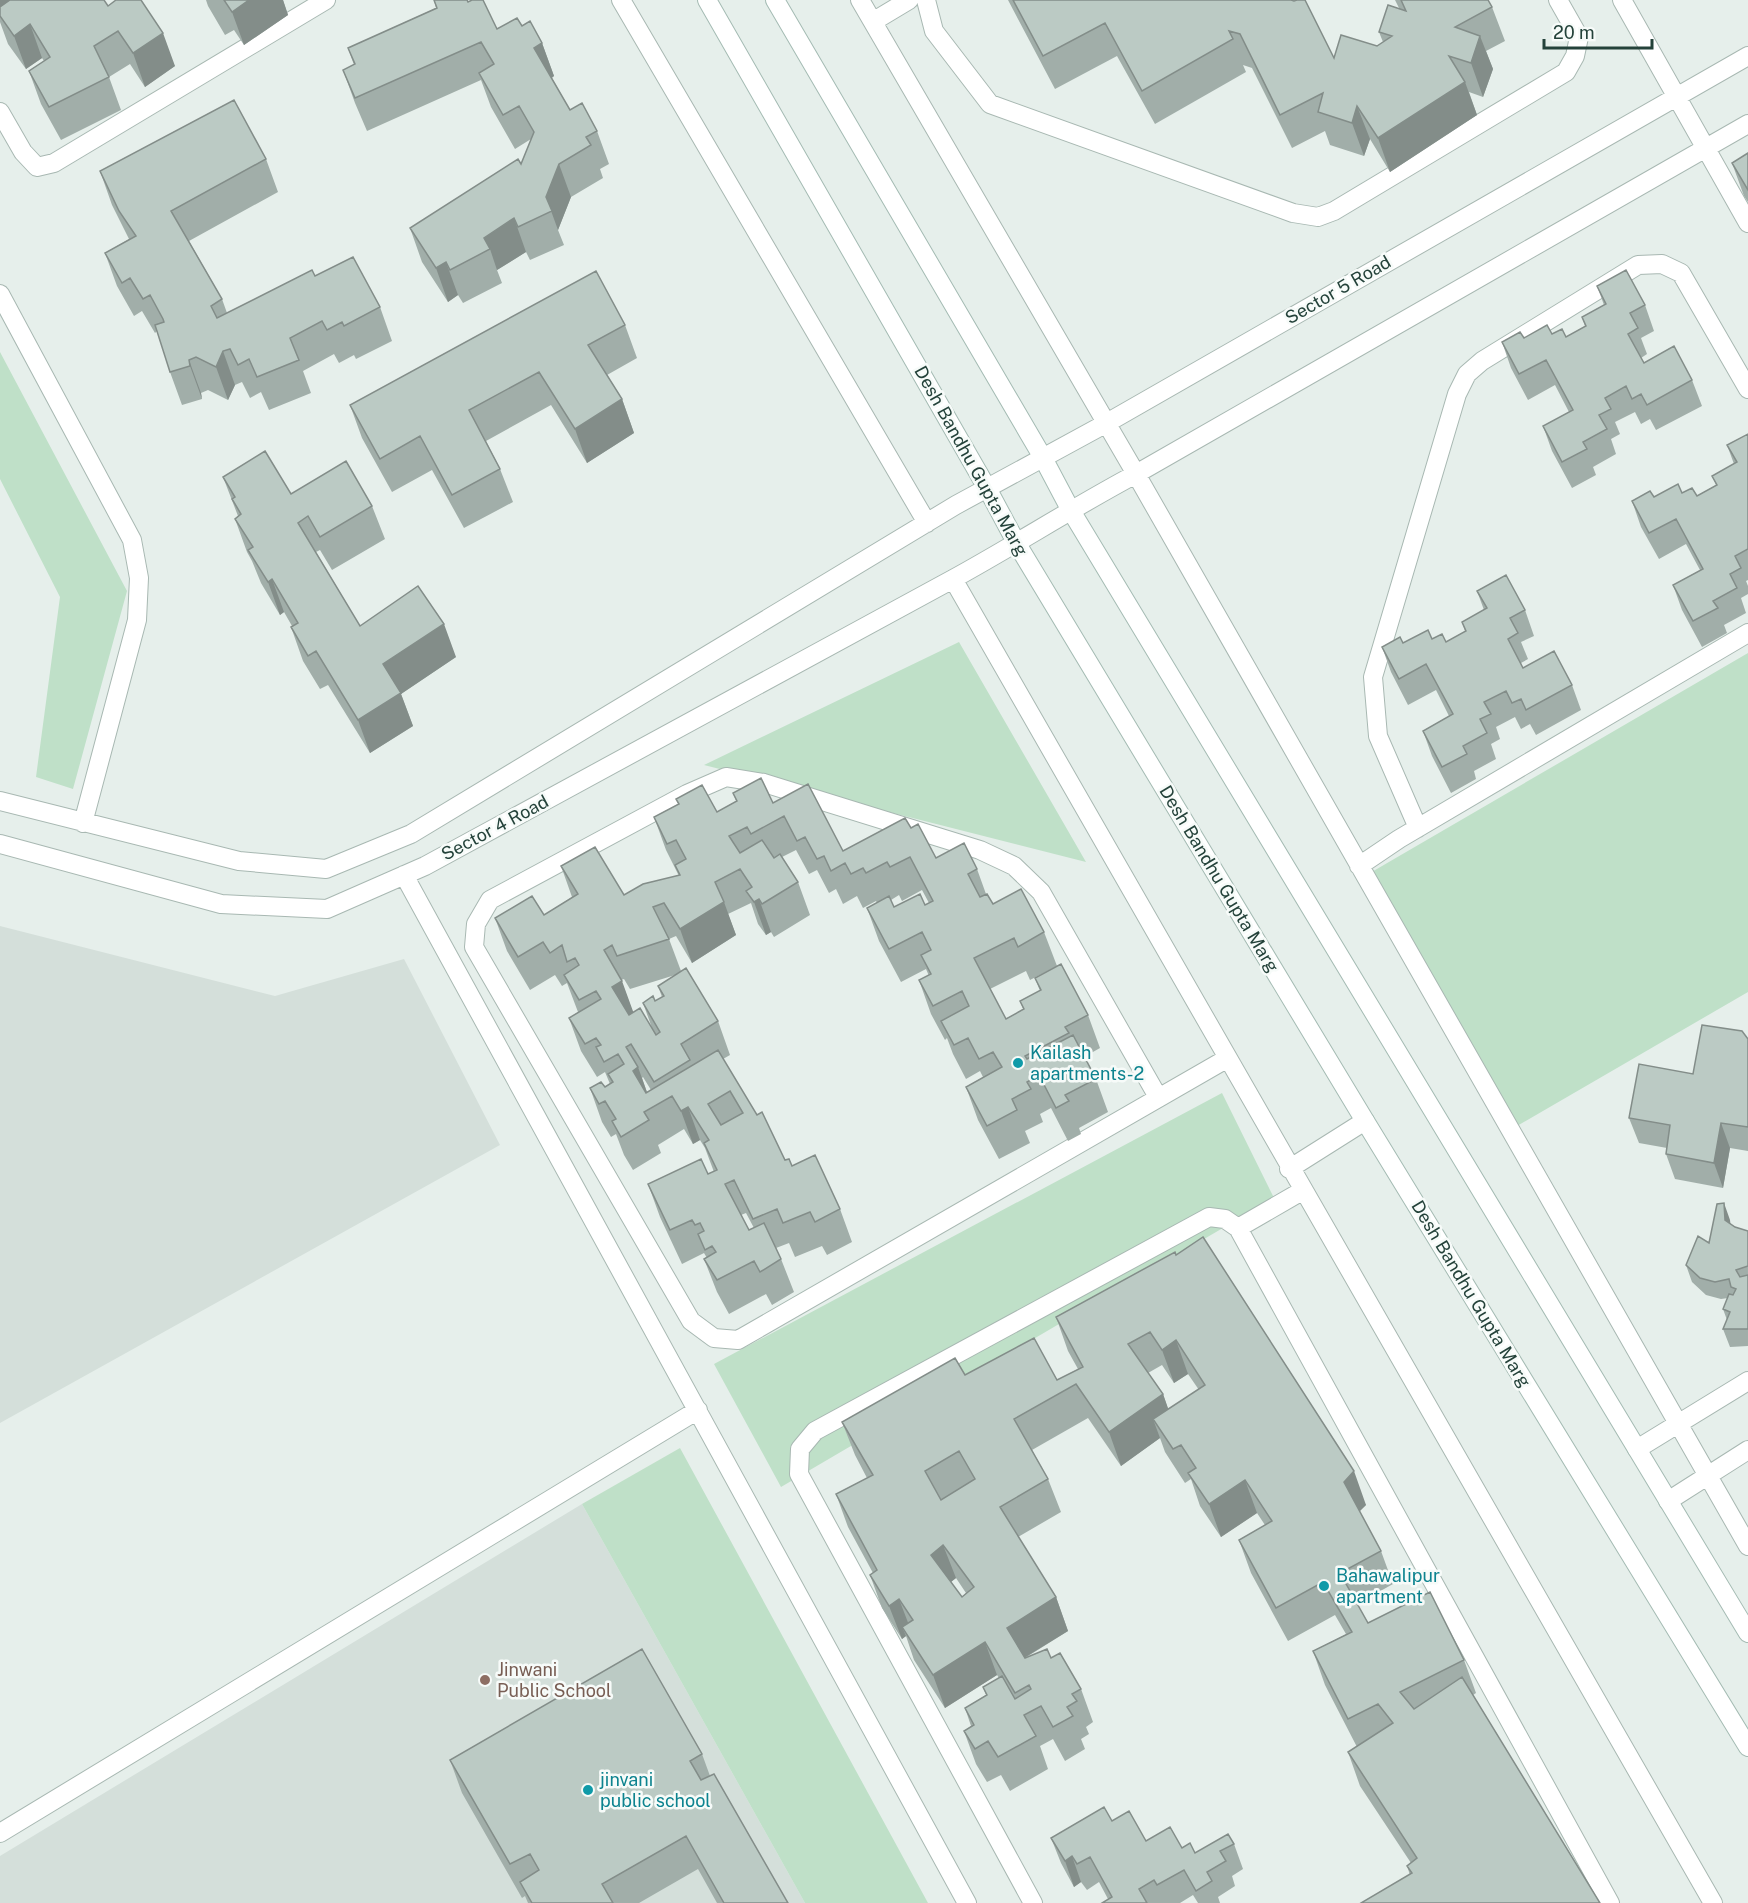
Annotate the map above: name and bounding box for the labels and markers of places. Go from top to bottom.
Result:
place label: Kailash apartments-2 [1030,1042,1144,1084]
marker: Kailash apartments-2 [1011,1056,1025,1070]
place label: Bahawalipur apartment [1336,1565,1440,1607]
marker: Bahawalipur apartment [1317,1579,1331,1593]
place label: Jinwani Public School [497,1659,611,1701]
marker: Jinwani Public School [478,1673,492,1687]
place label: jinvani public school [599,1769,711,1811]
marker: jinvani public school [581,1783,595,1797]

